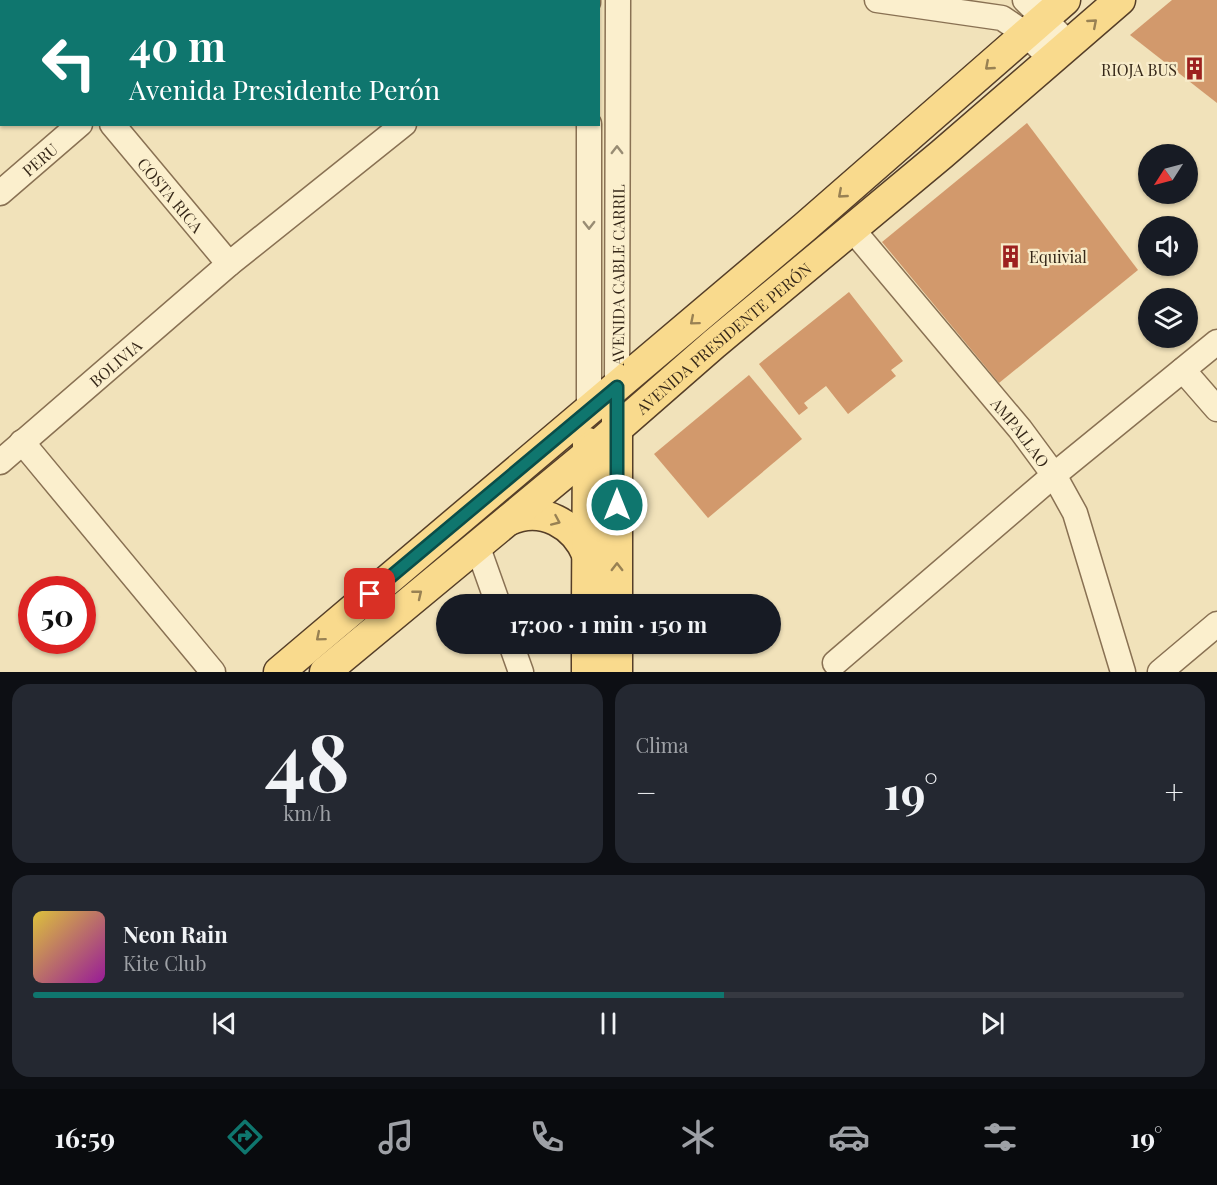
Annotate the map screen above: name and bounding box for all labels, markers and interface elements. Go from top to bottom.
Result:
text: 40 m [129,17,226,73]
one-way arrow [1086,19,1097,30]
icon: left [30,24,108,102]
building icon: RIOJA BUS [1182,56,1208,82]
one-way arrow [985,59,996,70]
place label: RIOJA BUS [1101,59,1177,80]
text: Avenida Presidente Perón [129,71,440,107]
street label: PERU [17,138,62,180]
north arrow [1138,144,1198,204]
map controls [1138,144,1198,348]
one-way arrow [611,145,623,154]
street label: COSTA RICA [134,153,209,237]
street label: AVENIDA CABLE CARRIL [607,184,628,367]
one-way arrow [839,187,849,198]
button: sound [1138,216,1198,276]
one-way arrow [583,220,595,229]
building icon: Equivial [998,243,1024,269]
place label: Equivial [1029,246,1087,267]
street label: AVENIDA PRESIDENTE PERÓN [631,257,815,419]
button: layers [1138,288,1198,348]
one-way arrow [690,314,701,325]
street label: BOLIVIA [85,334,146,391]
street label: AMPALLAO [986,392,1055,471]
position arrow [585,473,649,537]
one-way arrow [549,514,560,526]
one-way arrow [611,562,623,571]
pin [344,568,395,619]
speed limit sign: 50 [18,576,96,654]
icon: arrive [353,577,386,610]
one-way arrow [412,590,423,601]
text: 17:00 · 1 min · 150 m [510,609,707,639]
one-way arrow [316,630,327,641]
text: 48 [265,708,350,812]
text: Clima [636,731,689,758]
text: 19° [884,761,938,821]
text: − [636,769,657,813]
text: + [1165,769,1184,813]
text: km/h [283,799,331,826]
text: Neon Rain [123,919,228,949]
text: Kite Club [123,949,207,976]
icon: previous [208,1007,241,1040]
icon: pause [592,1007,625,1040]
icon: next [976,1007,1009,1040]
icon: directions [224,1116,266,1158]
icon: music [375,1116,417,1158]
icon: phone [526,1116,568,1158]
icon: climate [677,1116,719,1158]
icon: car [828,1116,870,1158]
icon: filters [979,1116,1021,1158]
text: 16:59 [54,1119,115,1155]
text: 19° [1130,1119,1163,1155]

